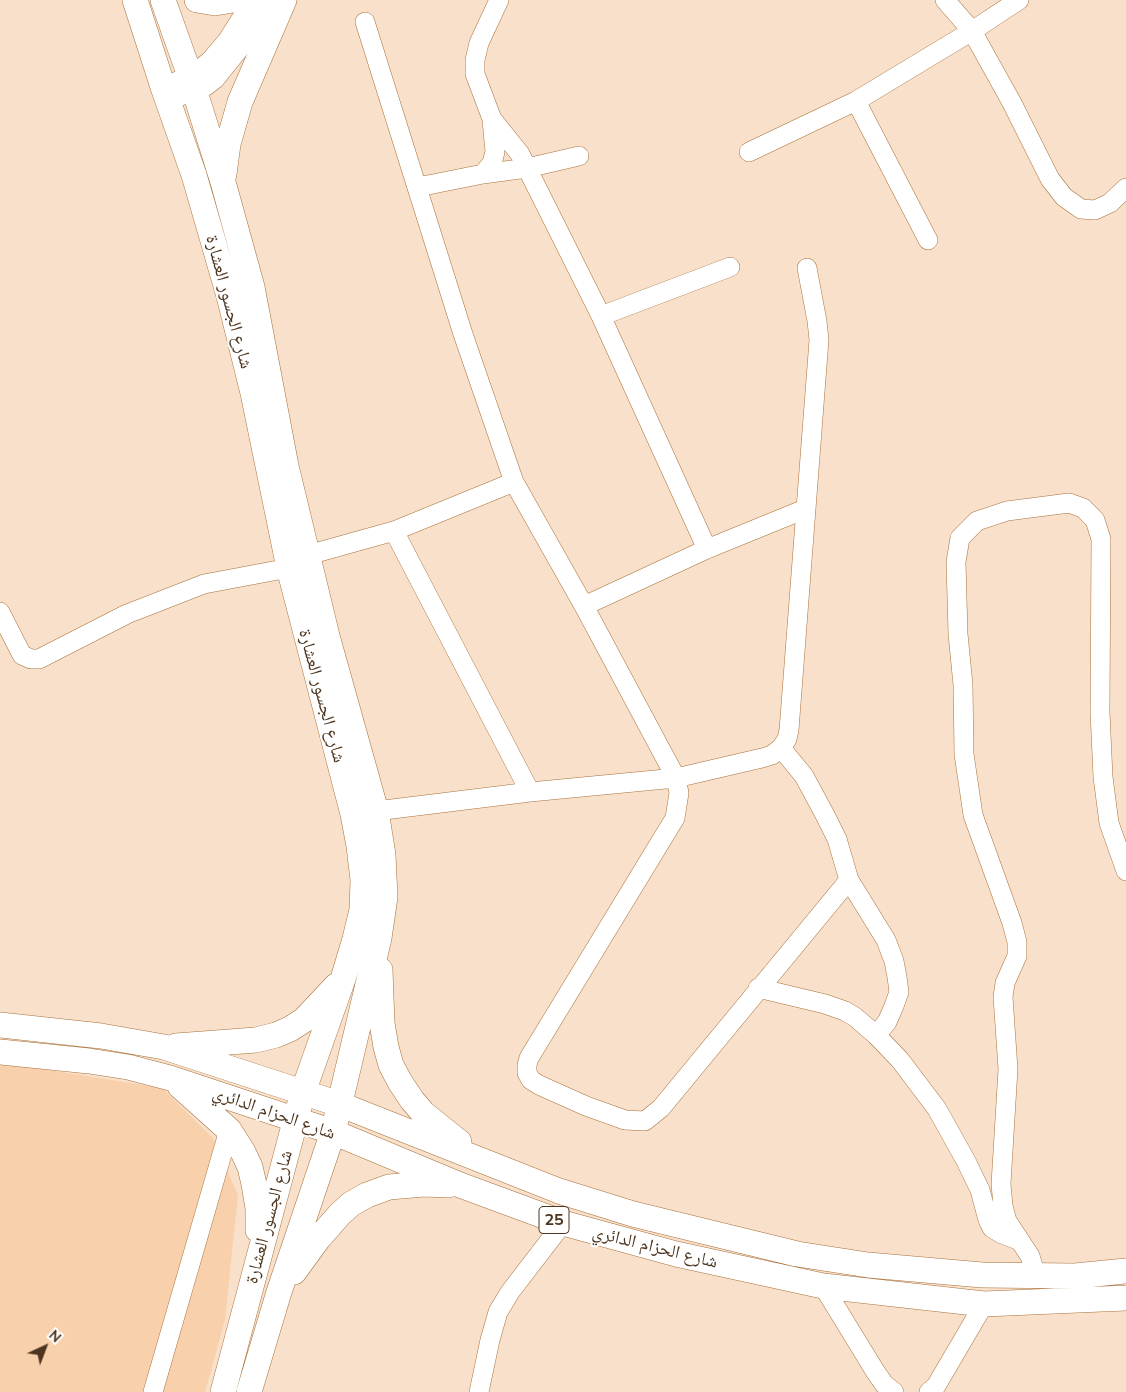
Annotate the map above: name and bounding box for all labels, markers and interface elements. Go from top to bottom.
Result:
street label: شارع الجسور العشارة [201,233,257,371]
street label: شارع الجسور العشارة [294,627,350,765]
street label: شارع الحزام الدائري [210,1082,338,1144]
street label: شارع الجسور العشارة [241,1148,297,1286]
road number: 25 [539,1206,569,1234]
street label: شارع الحزام الدائري [590,1221,720,1273]
north arrow [20,1322,70,1372]
text: N [45,1326,65,1346]

